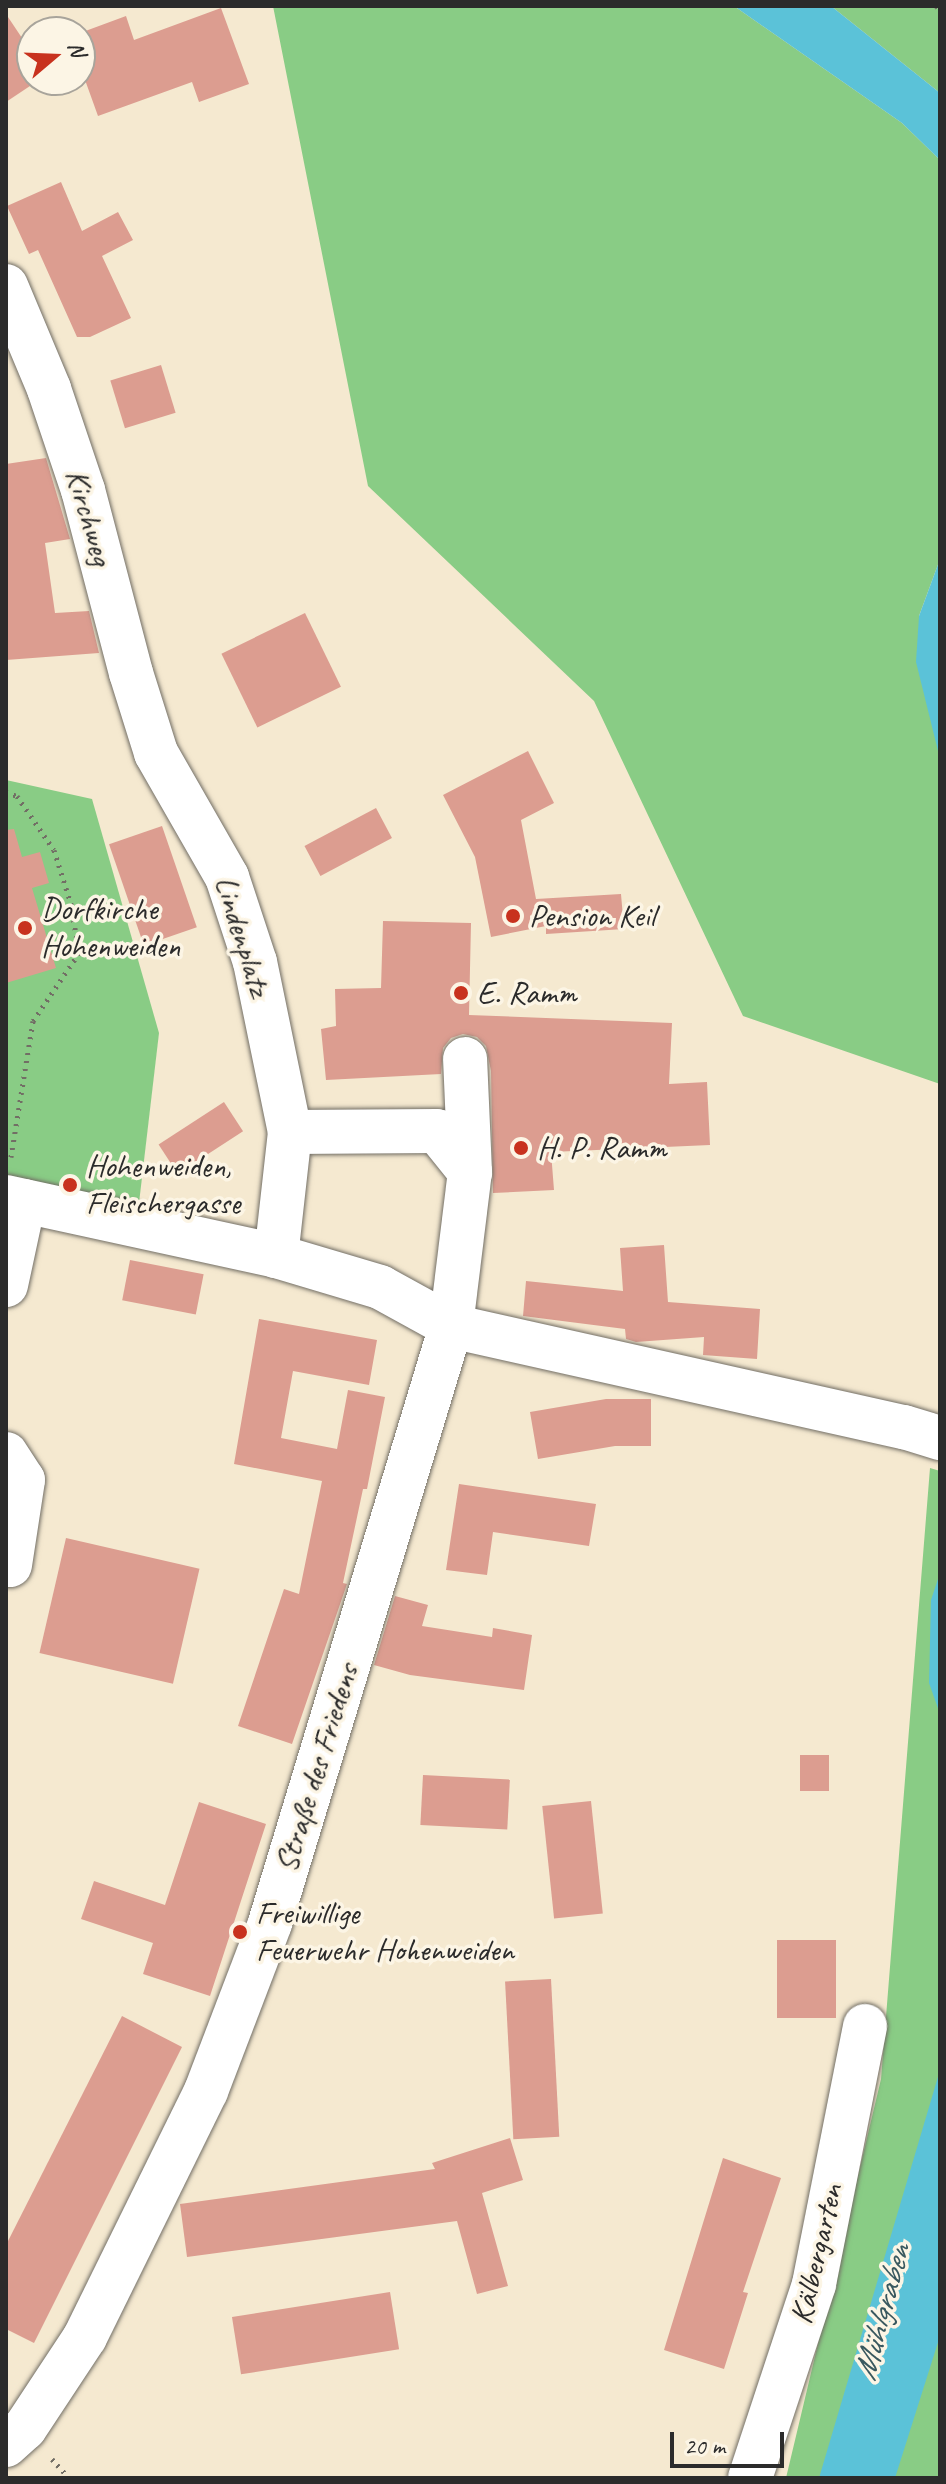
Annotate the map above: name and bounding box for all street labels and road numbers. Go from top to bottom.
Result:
street label: Kirchweg [57,465,121,569]
street label: Lindenplatz [206,872,278,1000]
street label: Straße des Friedens [267,1659,367,1877]
street label: Kälbergarten [782,2180,852,2328]

